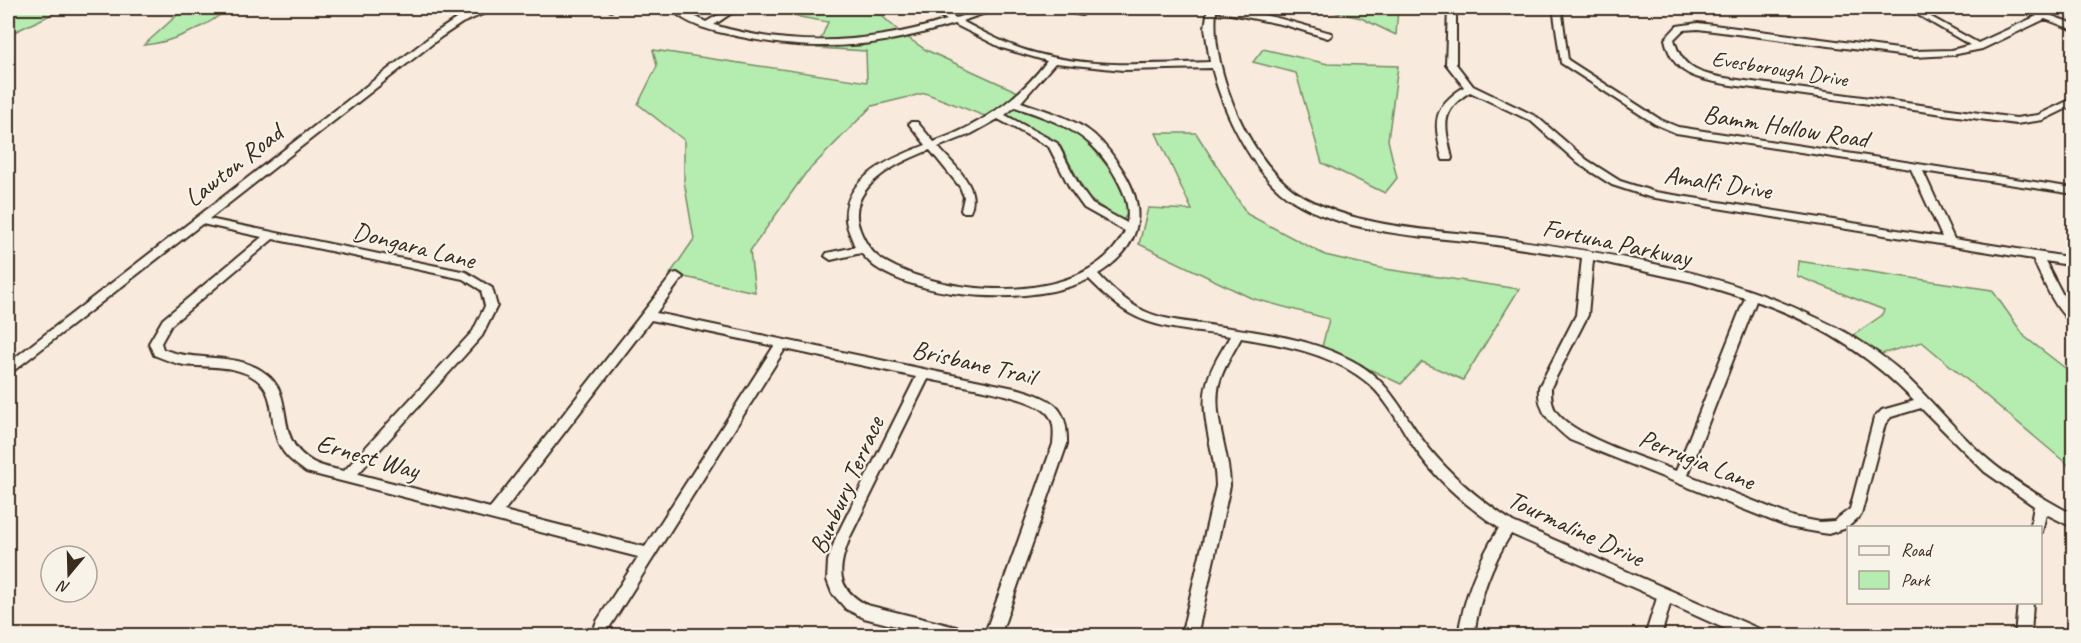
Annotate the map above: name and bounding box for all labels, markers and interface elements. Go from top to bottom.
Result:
street label: Evesborough Drive [1710,44,1852,94]
street label: Bamm Hollow Road [1701,97,1875,156]
street label: Lawton Road [178,114,292,214]
street label: Amalfi Drive [1662,158,1775,207]
street label: Fortuna Parkway [1540,211,1696,275]
street label: Dongara Lane [349,214,480,277]
street label: Brisbane Trail [909,332,1043,394]
street label: Bunbury Terrace [802,410,892,559]
street label: Perrugia Lane [1634,421,1761,498]
street label: Ernest Way [313,426,425,487]
street label: Tourmaline Drive [1503,483,1651,575]
legend [1847,526,2042,604]
text: Road [1901,539,1934,561]
north arrow [39,544,99,604]
text: Park [1901,569,1931,591]
text: N [54,575,72,598]

